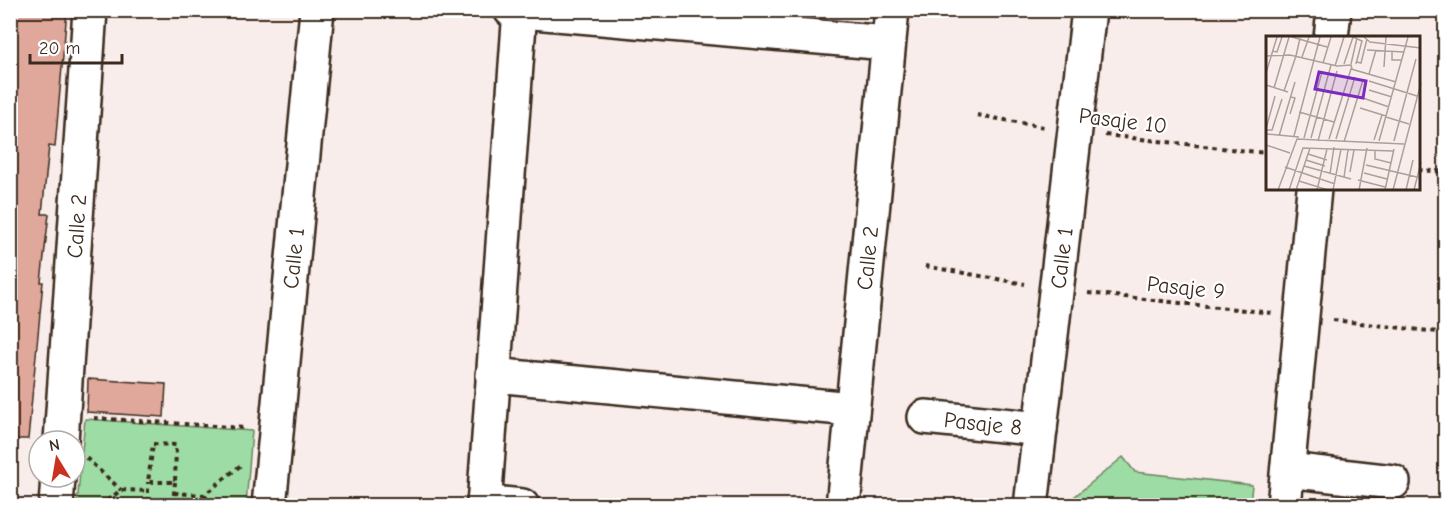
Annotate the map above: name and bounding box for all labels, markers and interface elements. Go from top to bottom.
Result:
scale bar [30,27,122,65]
inset map [1266,36,1420,190]
text: 20 m [39,38,80,59]
street label: Pasaje 10 [1077,103,1169,139]
street label: Calle 2 [62,193,92,259]
street label: Calle 2 [852,225,884,291]
street label: Calle 1 [278,226,310,290]
street label: Calle 1 [1045,226,1079,290]
street label: Pasaje 9 [1146,271,1226,305]
street label: Pasaje 8 [943,407,1023,441]
north arrow [27,429,87,489]
text: N [47,435,61,455]

